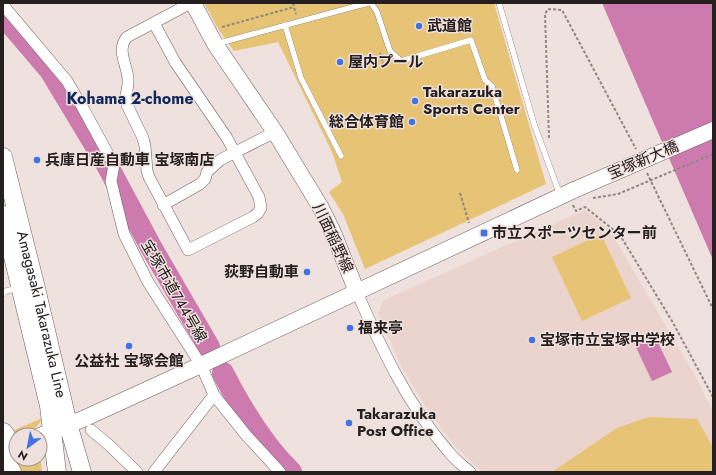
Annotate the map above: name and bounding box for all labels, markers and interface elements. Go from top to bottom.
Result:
place label: 武道館 [427,15,472,37]
marker: 武道館 [414,21,424,31]
place label: 屋内プール [348,51,423,73]
marker: 屋内プール [335,57,345,67]
place label: Takarazuka Sports Center [423,81,521,120]
district label: Kohama 2-chome [66,87,194,110]
marker: Takarazuka Sports Center [410,96,420,106]
place label: 総合体育館 [329,111,404,133]
marker: 総合体育館 [407,117,417,127]
street label: 宝塚新大橋 [604,135,682,185]
place label: 兵庫日産自動車 宝塚南店 [45,149,215,171]
marker: 兵庫日産自動車 宝塚南店 [32,155,42,165]
street label: 川面稲野線 [307,199,359,277]
place label: 市立スポーツセンター前 [492,222,657,244]
street label: Amagasaki Takarazuka Line [11,228,73,400]
marker: 市立スポーツセンター前 [479,228,489,238]
street label: 宝塚市道744号線 [136,236,212,346]
place label: 荻野自動車 [224,261,299,283]
marker: 荻野自動車 [302,267,312,277]
place label: 福来亭 [357,317,403,339]
marker: 福来亭 [345,323,355,333]
place label: 宝塚市立宝塚中学校 [540,329,675,351]
marker: 宝塚市立宝塚中学校 [527,335,537,345]
marker: 公益社 宝塚会館 [124,341,134,351]
place label: 公益社 宝塚会館 [74,350,184,372]
place label: Takarazuka Post Office [357,403,436,442]
marker: Takarazuka Post Office [344,418,354,428]
north arrow [8,427,48,467]
text: N [15,446,31,465]

